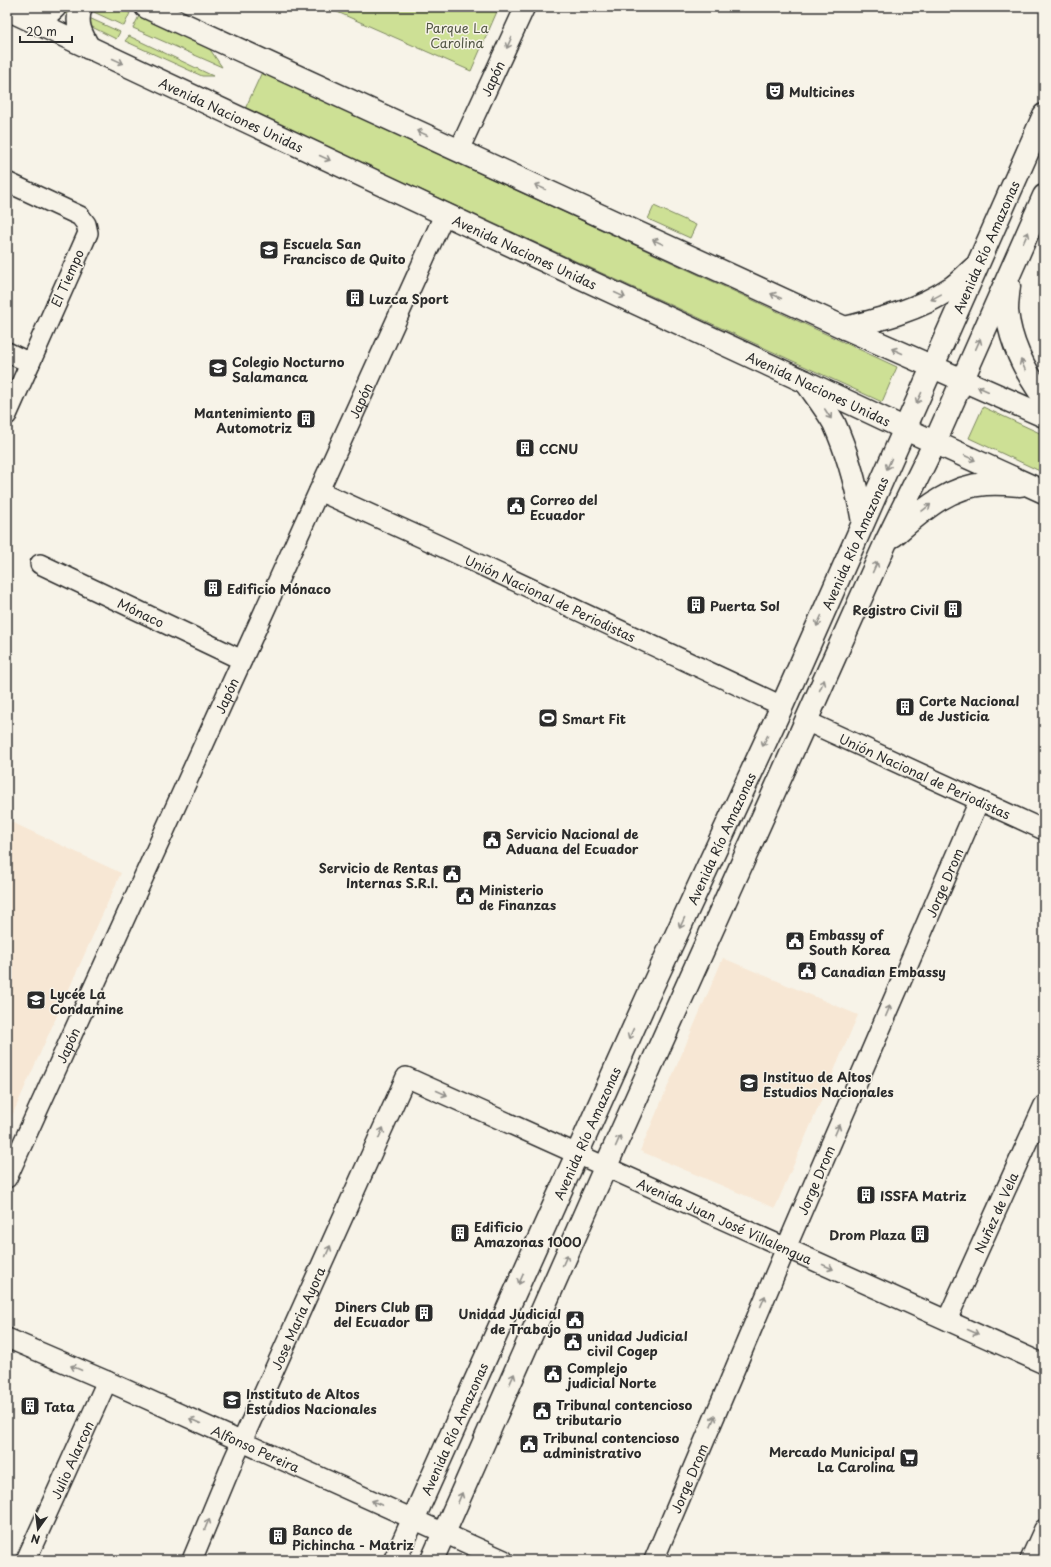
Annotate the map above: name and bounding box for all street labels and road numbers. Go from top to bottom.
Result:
street label: Japón [476,57,509,99]
street label: Avenida Naciones Unidas [156,72,307,156]
street label: Avenida Río Amazonas [948,177,1023,316]
street label: Avenida Naciones Unidas [450,210,600,293]
street label: El Tiempo [46,246,88,310]
street label: Avenida Naciones Unidas [744,346,894,430]
street label: Japón [344,379,376,421]
street label: Avenida Río Amazonas [816,473,892,612]
street label: Unión Nacional de Periodistas [462,550,639,646]
street label: Mónaco [115,593,168,631]
street label: Japón [210,674,242,716]
street label: Unión Nacional de Periodistas [836,728,1014,823]
street label: Avenida Río Amazonas [682,769,760,907]
street label: Jorge Drom [920,845,967,920]
street label: Japón [51,1024,84,1066]
street label: Avenida Río Amazonas [548,1063,625,1202]
street label: Jorge Drom [792,1142,839,1218]
street label: Nuñez de Vela [969,1168,1022,1256]
street label: Avenida Juan José Villalengua [634,1173,816,1268]
street label: Jose Maria Ayora [266,1263,329,1373]
street label: Avenida Río Amazonas [416,1359,492,1498]
street label: Julio Alarcon [45,1418,97,1502]
street label: Alfonso Pereira [209,1420,304,1477]
street label: Jorge Drom [666,1440,712,1516]

